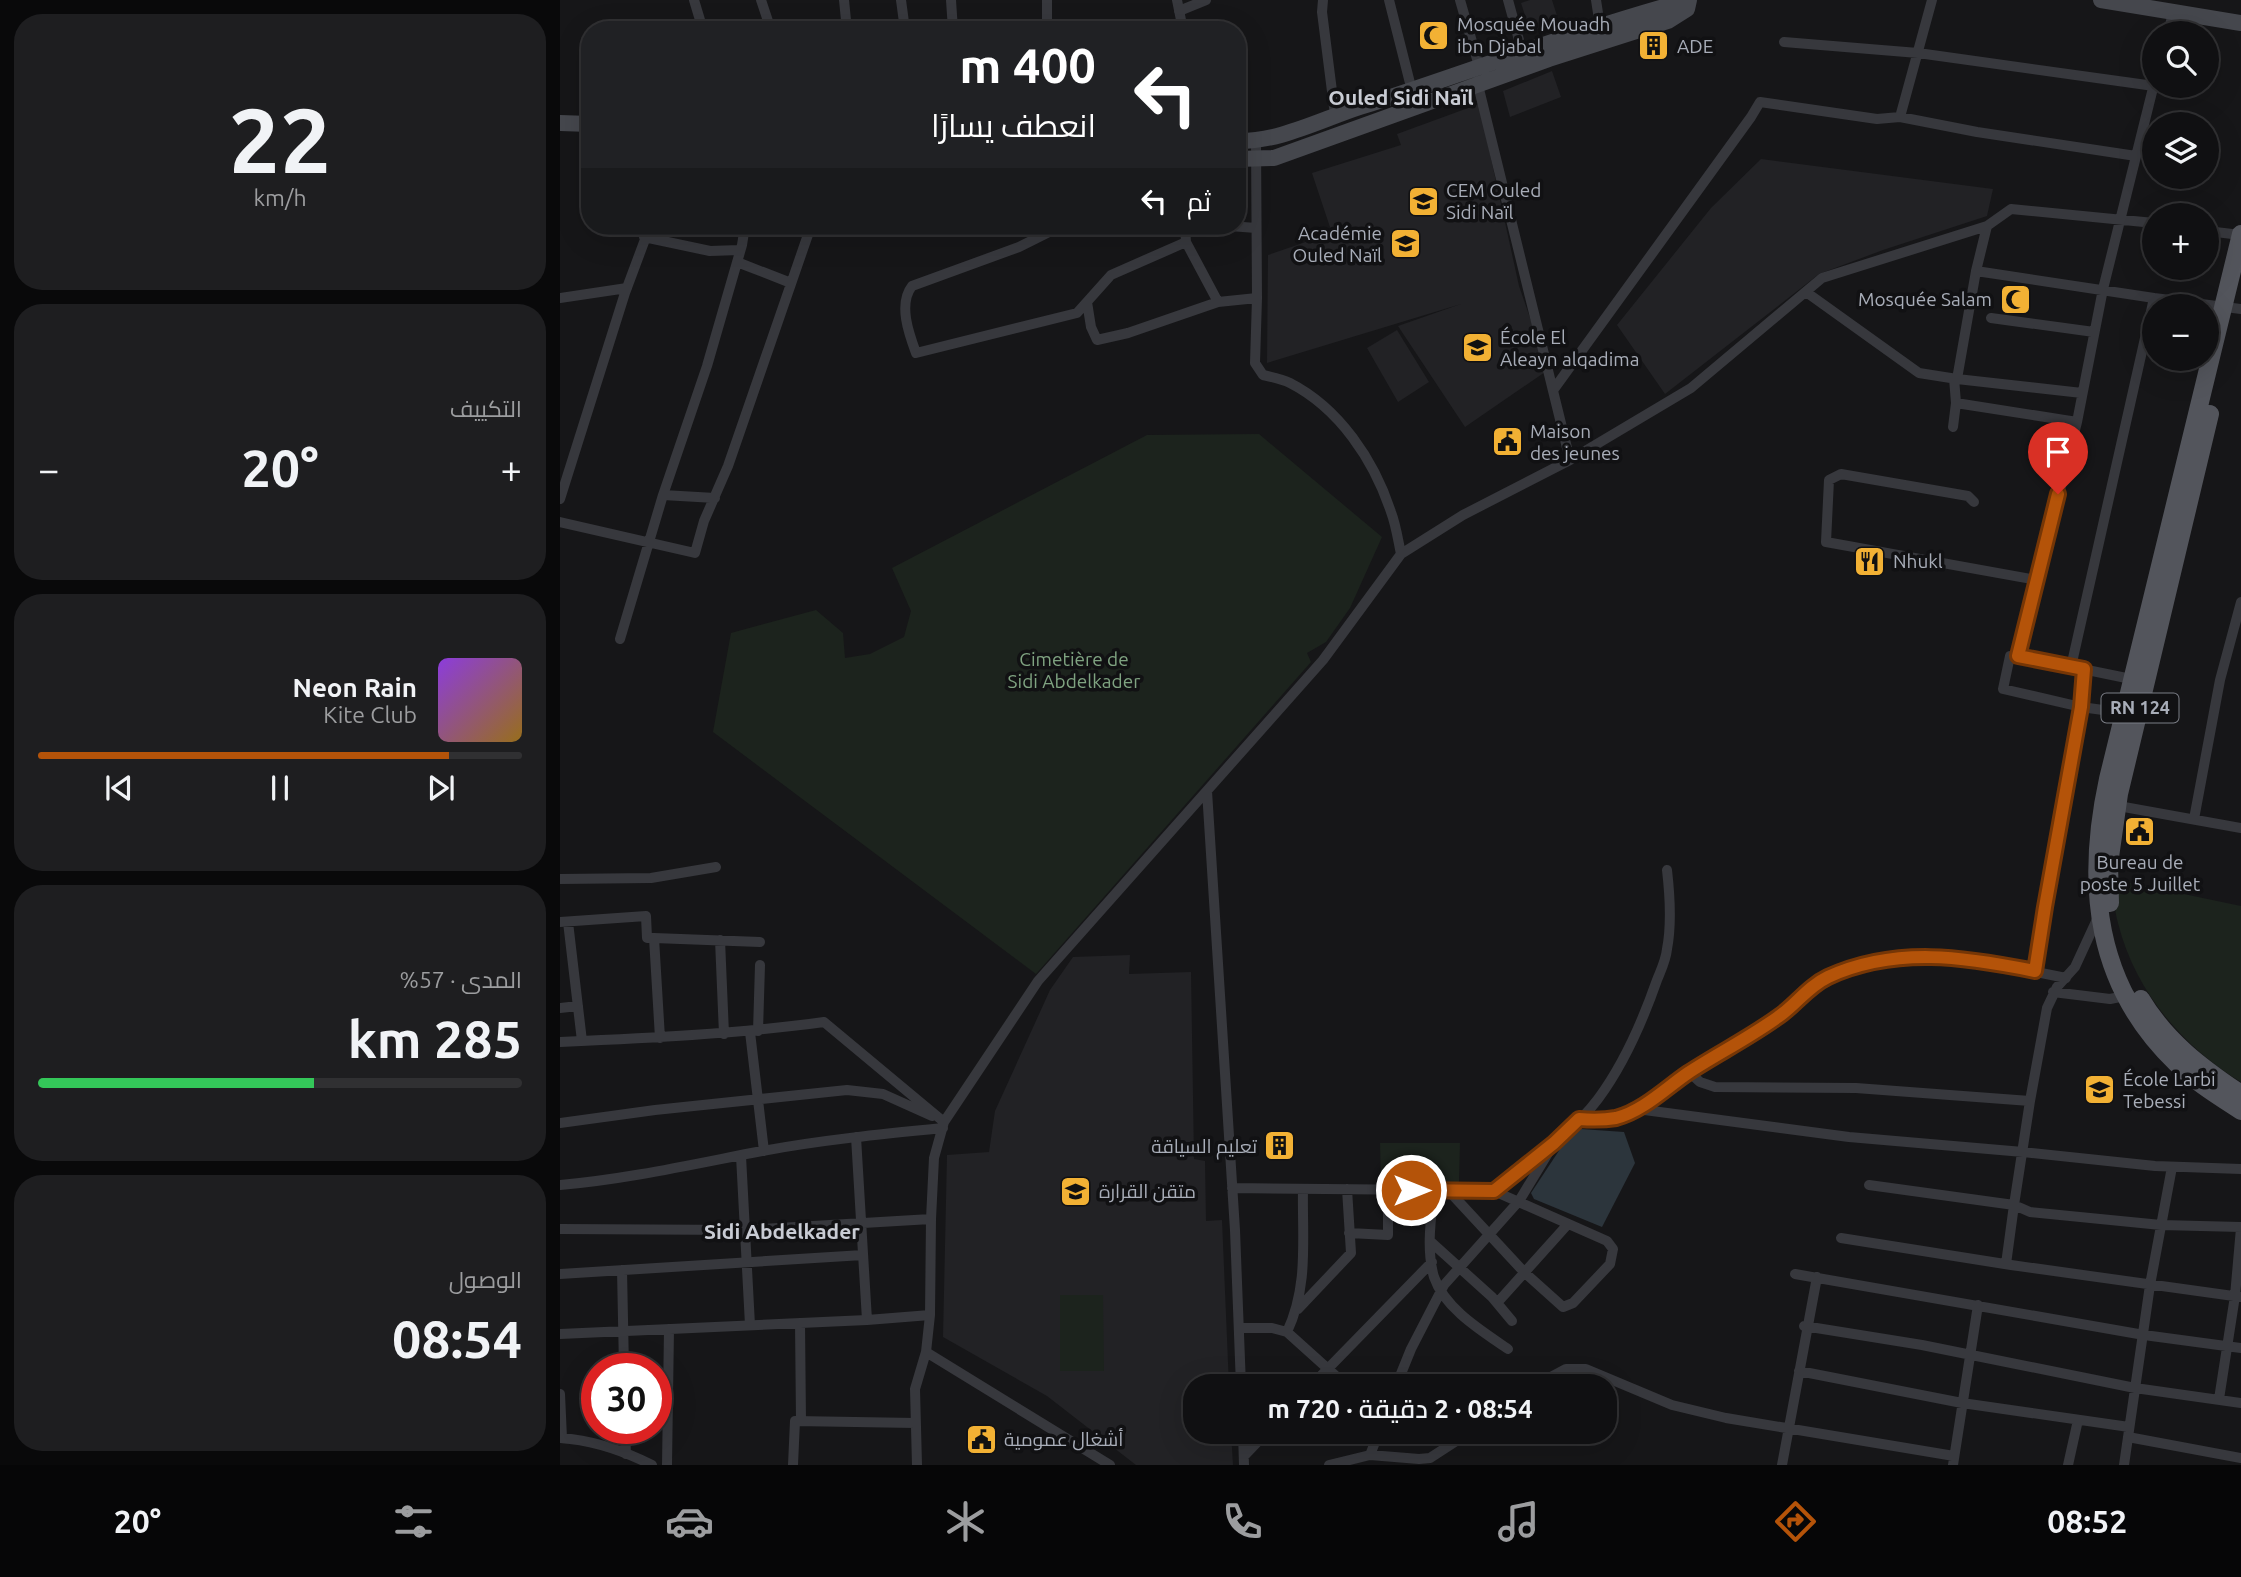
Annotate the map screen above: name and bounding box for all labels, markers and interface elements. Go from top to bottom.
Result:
place label: Mosquée Mouadh ibn Djabal [1457,13,1610,57]
mosque icon: Mosquée Mouadh ibn Djabal [1417,18,1451,52]
map controls [2142,21,2219,371]
button: search [2142,21,2219,98]
building icon: ADE [1637,29,1671,63]
place label: ADE [1677,35,1713,57]
text: 400 m [959,37,1096,92]
icon: left [1120,49,1211,140]
district label: Ouled Sidi Naïl [1328,85,1474,109]
text: 22 [229,88,331,190]
text: انعطف يسارًا [931,107,1096,143]
button: layers [2142,112,2219,189]
place label: CEM Ouled Sidi Naïl [1446,179,1541,223]
icon: left [1135,182,1173,220]
school or university icon: CEM Ouled Sidi Naïl [1406,184,1440,218]
text: km/h [253,185,307,210]
text: ثم [1187,187,1211,216]
button: + [2142,203,2219,280]
place label: Académie Ouled Naïl [1293,222,1382,266]
school or university icon: Académie Ouled Naïl [1388,227,1422,261]
mosque icon: Mosquée Salam [1998,282,2032,316]
place label: Mosquée Salam [1858,288,1992,310]
button: − [2142,294,2219,371]
place label: École El Aleayn alqadima [1500,326,1639,370]
school or university icon: École El Aleayn alqadima [1460,331,1494,365]
text: التكييف [450,396,522,421]
place label: Maison des jeunes [1530,420,1620,464]
pin [2028,422,2088,494]
public building icon: Maison des jeunes [1490,425,1524,459]
icon: arrive [2039,433,2077,471]
text: 20° [241,439,319,497]
text: − [38,448,59,490]
text: + [501,448,522,490]
restaurant icon: Nhukl [1853,544,1887,578]
place label: Nhukl [1893,550,1943,572]
park label: Cimetière de Sidi Abdelkader [1008,648,1140,692]
text: Neon Rain [292,673,417,702]
road number: RN 124 [2102,694,2178,722]
text: Kite Club [323,702,417,727]
icon: previous [100,769,138,807]
icon: pause [261,769,299,807]
icon: next [422,769,460,807]
public building icon: Bureau de poste 5 Juillet [2123,814,2157,848]
place label: Bureau de poste 5 Juillet [2080,851,2201,895]
text: المدى · 57% [400,967,522,992]
text: 285 km [348,1010,522,1068]
place label: École Larbi Tebessi [2123,1068,2216,1112]
school or university icon: École Larbi Tebessi [2083,1073,2117,1107]
building icon: تعليم السياقة [1263,1129,1297,1163]
place label: تعليم السياقة [1151,1135,1257,1160]
position arrow [1374,1153,1448,1227]
school or university icon: متقن القرارة [1059,1174,1093,1208]
place label: متقن القرارة [1099,1180,1196,1203]
district label: Sidi Abdelkader [704,1219,860,1243]
text: الوصول [449,1267,522,1292]
text: 08:54 [392,1310,522,1368]
speed limit sign: 30 [581,1353,672,1444]
text: 08:54 · 2 دقيقة · 720 m [1267,1394,1533,1423]
public building icon: أشغال عمومية [964,1422,998,1456]
place label: أشغال عمومية [1004,1428,1123,1451]
icon: filters [389,1497,438,1546]
icon: car [665,1497,714,1546]
icon: climate [941,1497,990,1546]
icon: phone [1218,1497,1267,1546]
icon: music [1494,1497,1543,1546]
icon: directions [1771,1497,1820,1546]
text: 20° [114,1503,161,1539]
text: 08:52 [2047,1503,2127,1539]

